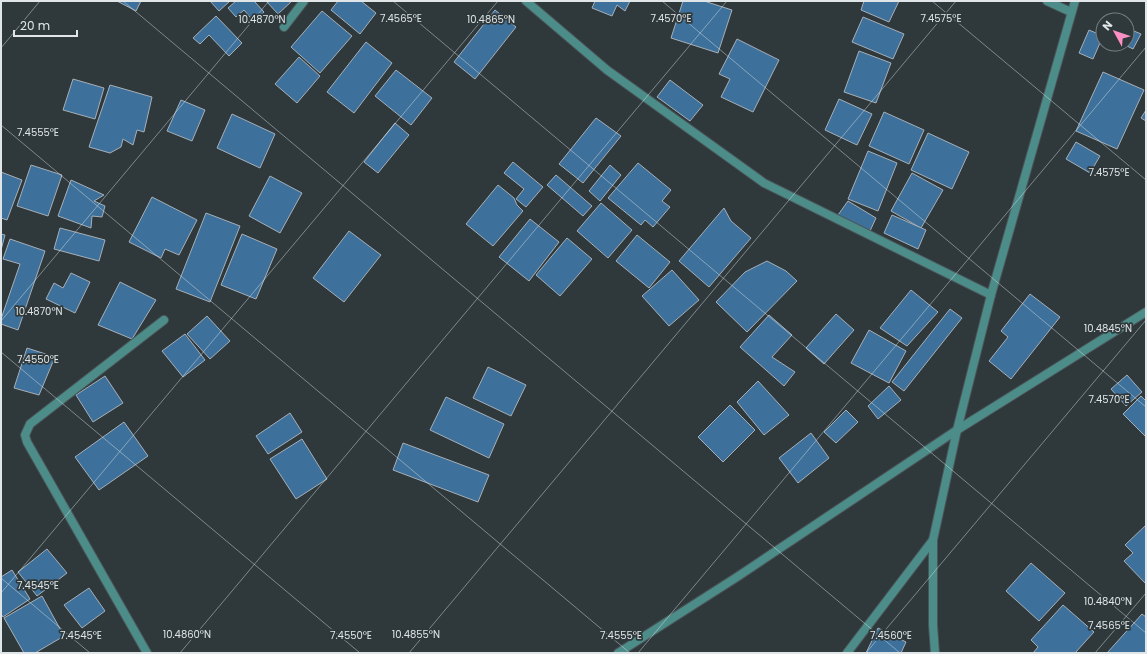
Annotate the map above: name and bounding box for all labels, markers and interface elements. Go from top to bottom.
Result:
text: 7.4565°E [380,11,422,26]
text: 7.4570°E [650,11,692,26]
text: 7.4575°E [920,11,962,26]
scale bar [14,12,77,38]
text: 10.4870°N [238,12,286,27]
text: 10.4865°N [467,12,515,27]
north arrow [1095,12,1135,52]
text: 20 m [20,17,50,34]
text: N [1099,17,1116,34]
text: 7.4555°E [17,125,59,140]
text: 7.4575°E [1088,165,1130,180]
text: 10.4870°N [15,304,63,319]
text: 10.4845°N [1084,321,1132,336]
text: 7.4550°E [17,352,59,367]
text: 7.4570°E [1088,392,1130,407]
text: 7.4545°E [17,578,59,593]
text: 10.4840°N [1084,594,1132,609]
text: 7.4565°E [1088,618,1130,633]
text: 10.4860°N [163,627,211,642]
text: 10.4855°N [392,627,440,642]
text: 7.4545°E [60,628,102,643]
text: 7.4550°E [330,628,372,643]
text: 7.4555°E [600,628,642,643]
text: 7.4560°E [870,628,912,643]

